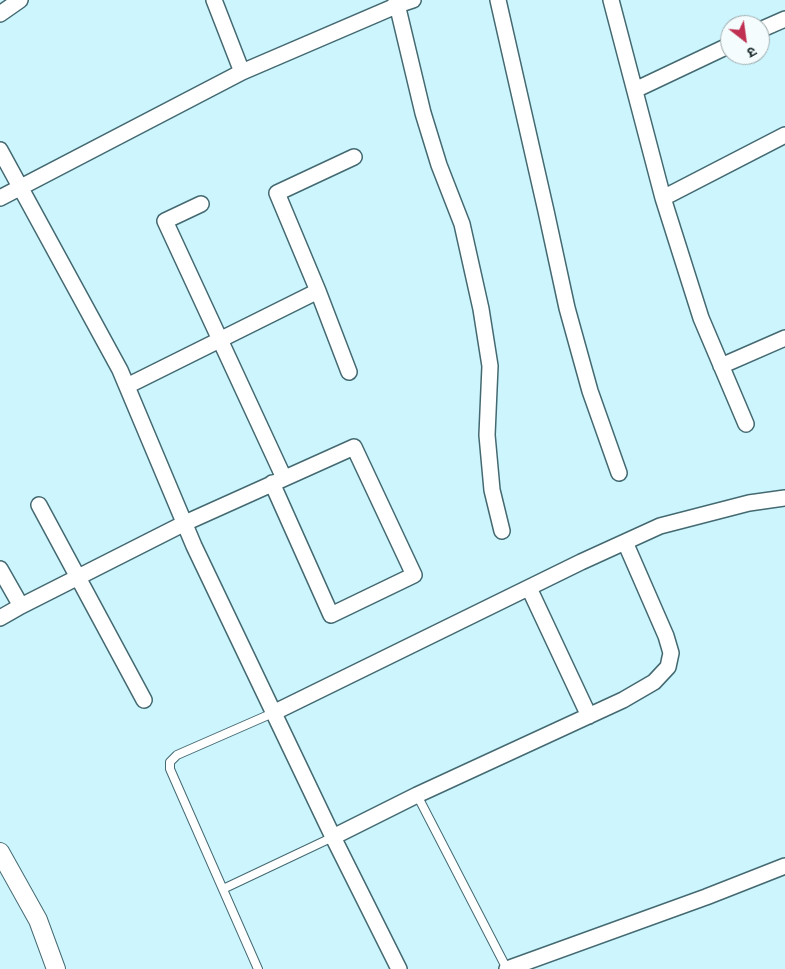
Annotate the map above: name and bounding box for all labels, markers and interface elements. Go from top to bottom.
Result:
north arrow [720,15,770,65]
text: उ [744,42,761,63]

